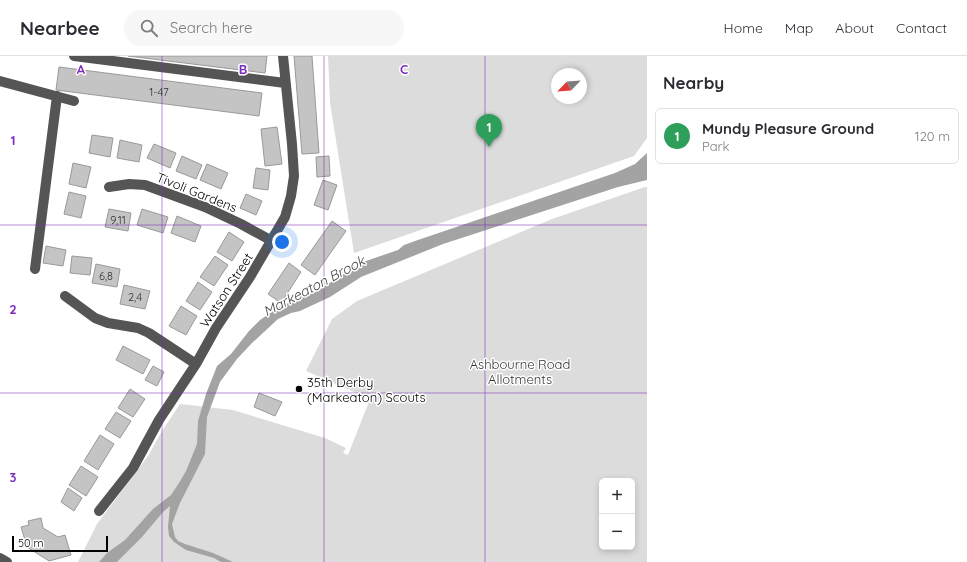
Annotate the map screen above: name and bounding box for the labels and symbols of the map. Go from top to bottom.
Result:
text: A [77,61,86,77]
text: B [239,61,247,77]
text: C [400,61,408,77]
north arrow [551,68,587,104]
house number: 1-47 [149,85,169,99]
pin: 1 [476,114,502,147]
text: 1 [10,132,16,148]
street label: Tivoli Gardens [154,169,240,215]
house number: 9,11 [110,213,126,227]
your location [272,232,292,252]
street label: Watson Street [196,250,256,330]
water label: Markeaton Brook [260,251,369,320]
house number: 6,8 [99,269,113,283]
house number: 2,4 [128,290,142,304]
text: 2 [9,301,17,317]
park label: Ashbourne Road Allotments [470,356,570,387]
place label: 35th Derby (Markeaton) Scouts [307,374,426,405]
marker: 35th Derby (Markeaton) Scouts [294,384,304,394]
text: 3 [10,469,17,485]
scale bar [12,534,108,553]

